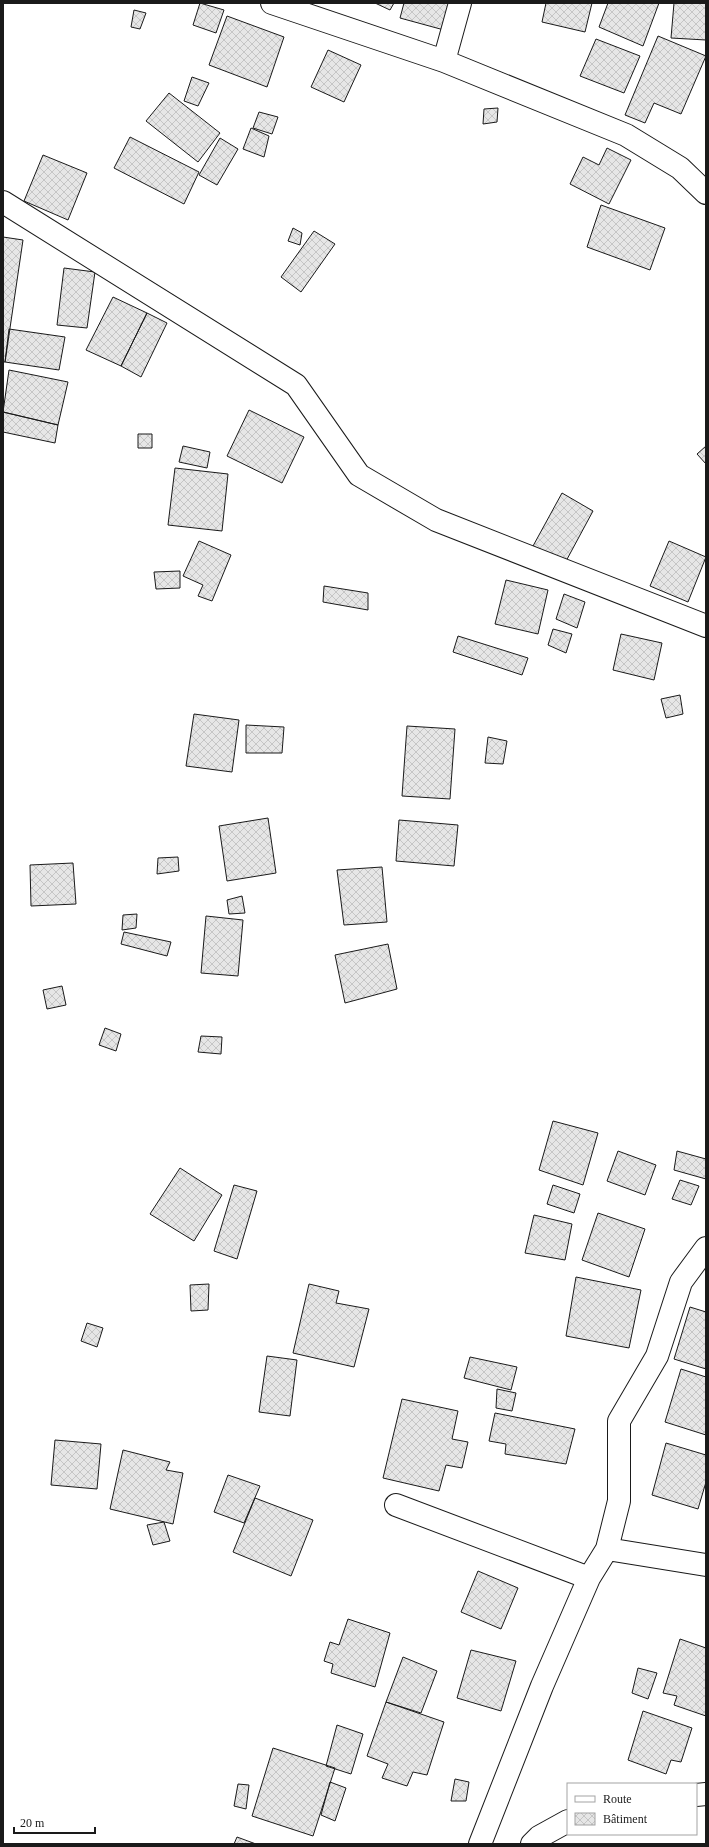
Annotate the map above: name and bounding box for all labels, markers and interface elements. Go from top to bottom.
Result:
legend [567,1783,697,1835]
text: Route [603,1792,632,1806]
scale bar [14,1809,95,1835]
text: Bâtiment [603,1812,648,1826]
text: 20 m [20,1816,45,1830]

